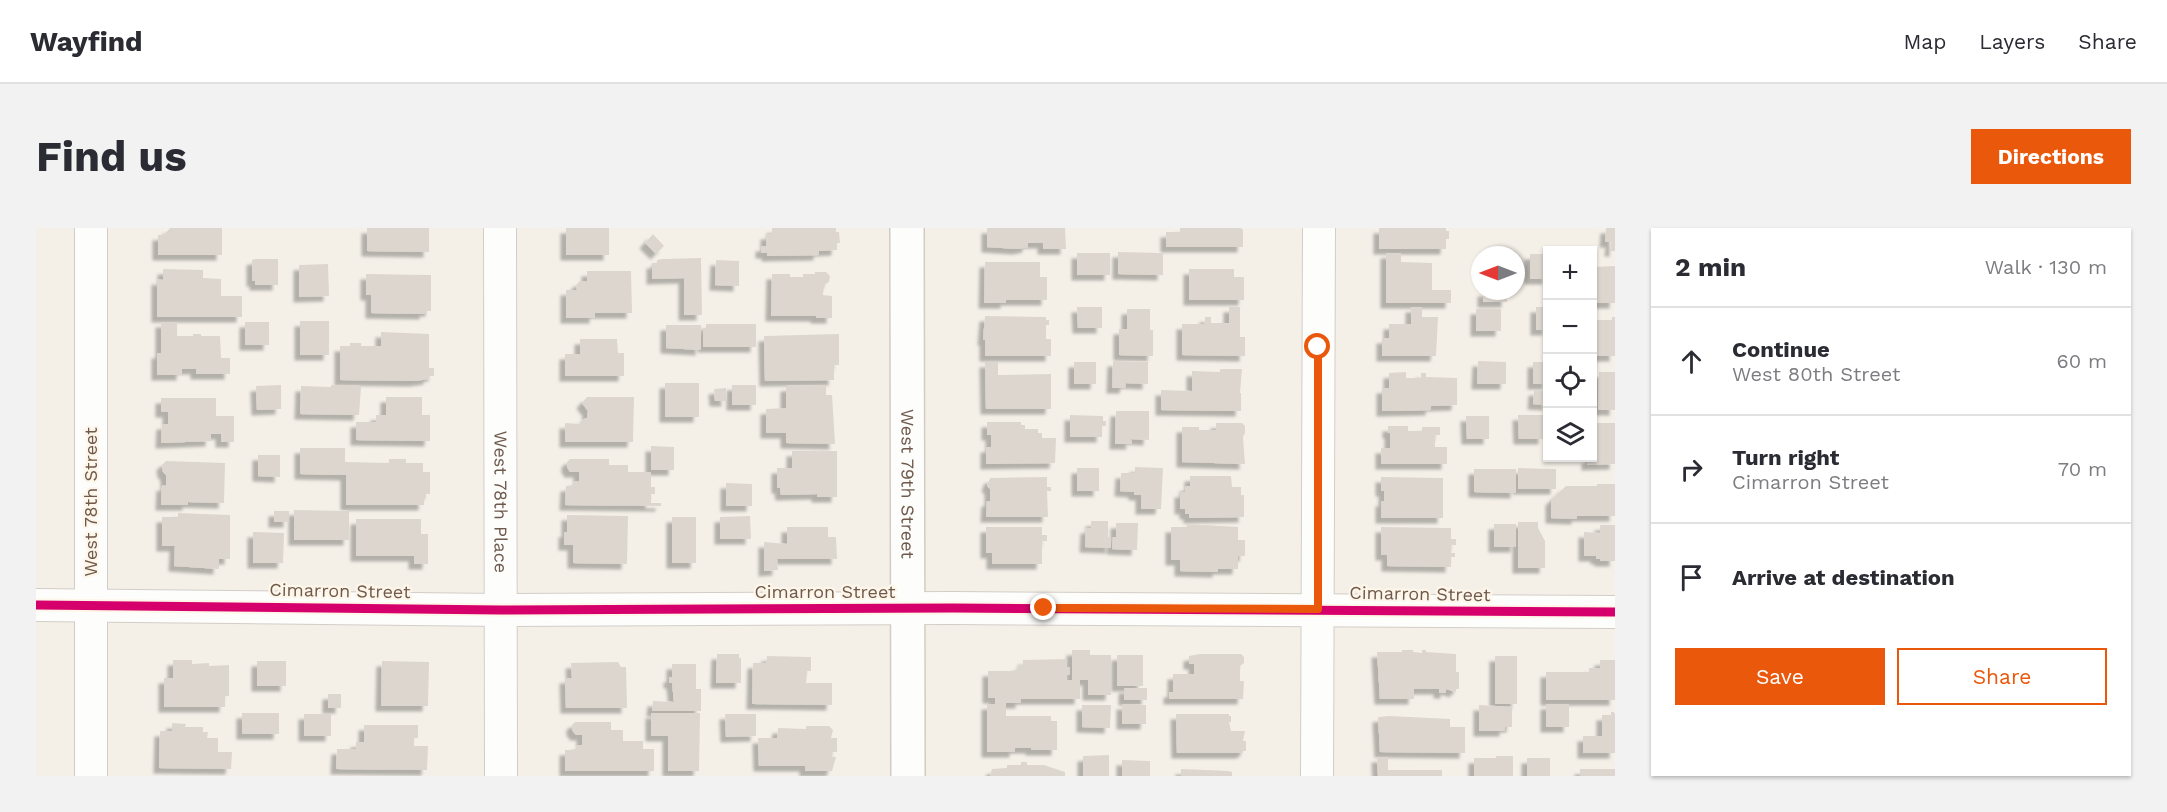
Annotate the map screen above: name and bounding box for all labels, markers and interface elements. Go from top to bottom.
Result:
text: Wayfind [30,25,143,58]
text: Map [1903,29,1946,54]
text: Layers [1979,29,2045,54]
text: Share [2078,29,2137,54]
button: Directions [1971,129,2131,184]
text: Find us [36,132,187,181]
north arrow [1471,246,1525,300]
map controls [1543,246,1597,462]
button: + [1543,246,1597,300]
text: 2 min [1675,252,1746,282]
text: Walk · 130 m [1985,255,2107,279]
button: − [1543,300,1597,354]
route start [1304,333,1330,359]
text: Continue [1732,337,1830,362]
icon: ahead [1675,345,1708,378]
text: 60 m [2057,349,2107,373]
button: locate [1543,354,1597,408]
text: West 80th Street [1732,362,1900,386]
button: layers [1543,408,1597,462]
street label: West 79th Street [897,409,919,559]
street label: West 78th Street [80,427,101,577]
street label: West 78th Place [490,431,512,573]
text: Turn right [1732,445,1839,470]
icon: right [1675,453,1708,486]
text: 70 m [2058,457,2107,481]
text: Cimarron Street [1732,470,1889,494]
icon: arrive [1675,561,1708,594]
text: Arrive at destination [1732,565,1955,590]
street label: Cimarron Street [269,579,411,602]
street label: Cimarron Street [754,581,896,602]
street label: Cimarron Street [1349,582,1491,605]
route end [1030,594,1056,620]
button: Save [1675,648,1885,705]
button: Share [1897,648,2107,705]

